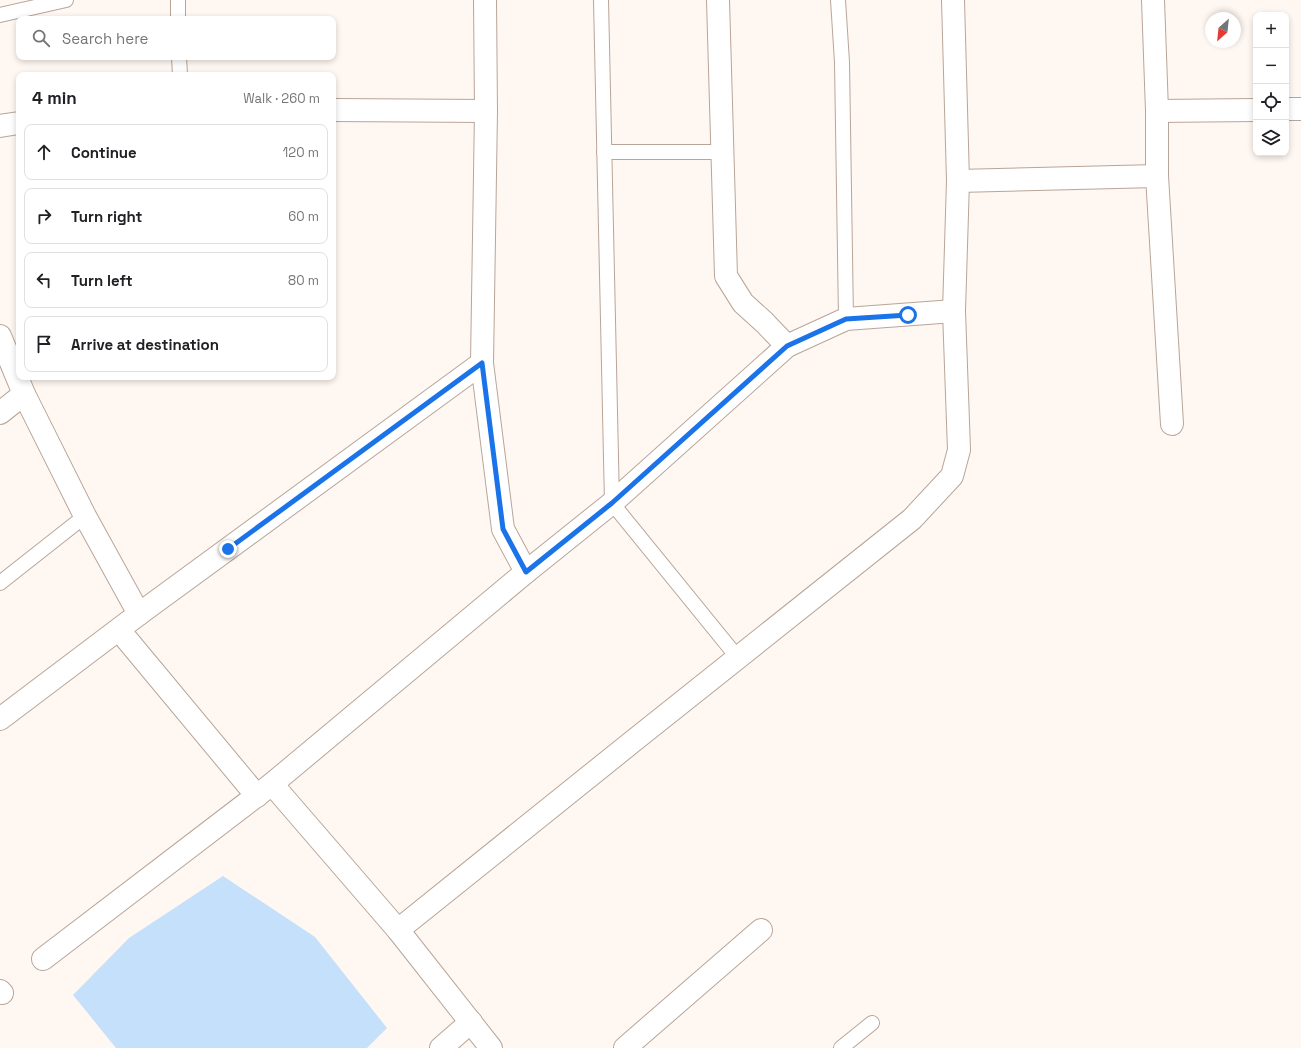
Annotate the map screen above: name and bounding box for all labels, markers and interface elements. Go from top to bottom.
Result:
north arrow [1205,12,1241,48]
map controls [1253,12,1289,156]
button: + [1253,12,1289,48]
search box [16,16,336,60]
icon: search [30,27,52,49]
text: Search here [62,29,148,48]
button: − [1253,48,1289,84]
button: locate [1253,84,1289,120]
text: 4 min [32,87,77,109]
text: Walk · 260 m [243,90,320,107]
button: layers [1253,120,1289,156]
icon: ahead [33,141,55,163]
text: Continue [71,143,137,162]
text: 120 m [283,144,319,161]
icon: right [33,205,55,227]
text: Turn right [71,207,142,226]
text: 60 m [288,208,319,225]
icon: left [33,269,55,291]
text: Turn left [71,271,133,290]
text: 80 m [288,272,319,289]
route start [899,306,917,324]
icon: arrive [33,333,55,355]
text: Arrive at destination [71,335,219,354]
route end [219,540,237,558]

